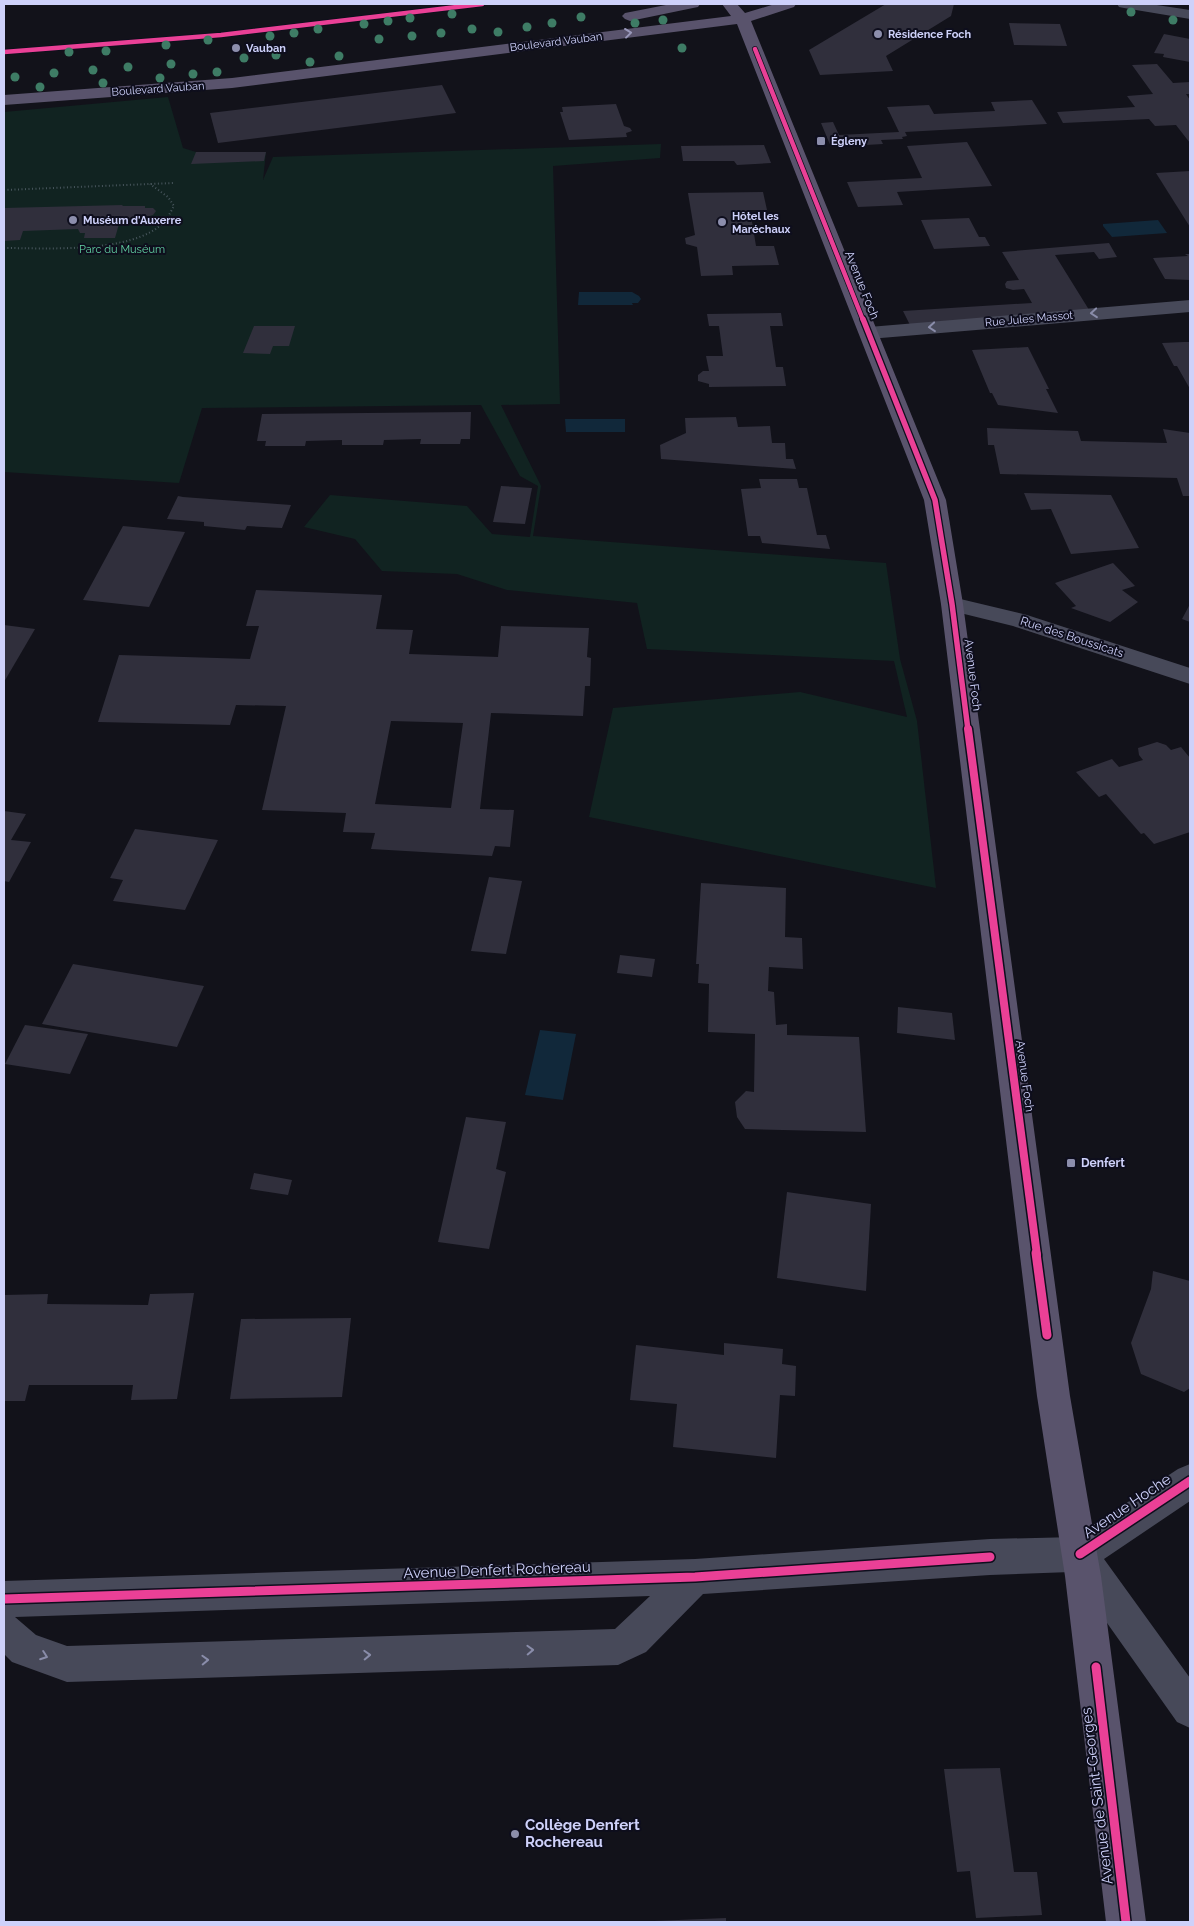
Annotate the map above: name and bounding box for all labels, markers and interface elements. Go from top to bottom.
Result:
one-way arrow [624,28,632,39]
marker: Résidence Foch [872,28,884,40]
place label: Résidence Foch [888,28,971,41]
street label: Boulevard Vauban [509,30,603,54]
marker: Vauban [230,42,242,54]
place label: Vauban [246,42,286,55]
street label: Boulevard Vauban [111,79,205,99]
place label: Égleny [831,134,867,148]
marker: Égleny [815,135,827,147]
place label: Hôtel les Maréchaux [732,210,790,236]
marker: Muséum d'Auxerre [67,214,79,226]
place label: Muséum d'Auxerre [83,214,182,227]
marker: Hôtel les Maréchaux [716,216,728,228]
park label: Parc du Muséum [79,243,165,256]
street label: Avenue Foch [842,249,882,321]
one-way arrow [1090,308,1098,319]
street label: Rue Jules Massot [984,309,1074,329]
one-way arrow [928,321,936,332]
street label: Rue des Boussicats [1019,614,1126,660]
street label: Avenue Foch [962,638,984,712]
street label: Avenue Foch [1013,1039,1037,1113]
place label: Denfert [1081,1156,1125,1170]
marker: Denfert [1065,1157,1077,1169]
street label: Avenue Hoche [1080,1470,1175,1542]
street label: Avenue Denfert Rochereau [403,1558,591,1582]
one-way arrow [526,1645,534,1655]
one-way arrow [39,1650,48,1660]
one-way arrow [364,1650,371,1660]
one-way arrow [202,1655,209,1665]
street label: Avenue de Saint-Georges [1077,1707,1117,1885]
place label: Collège Denfert Rochereau [525,1816,640,1851]
marker: Collège Denfert Rochereau [509,1828,521,1840]

